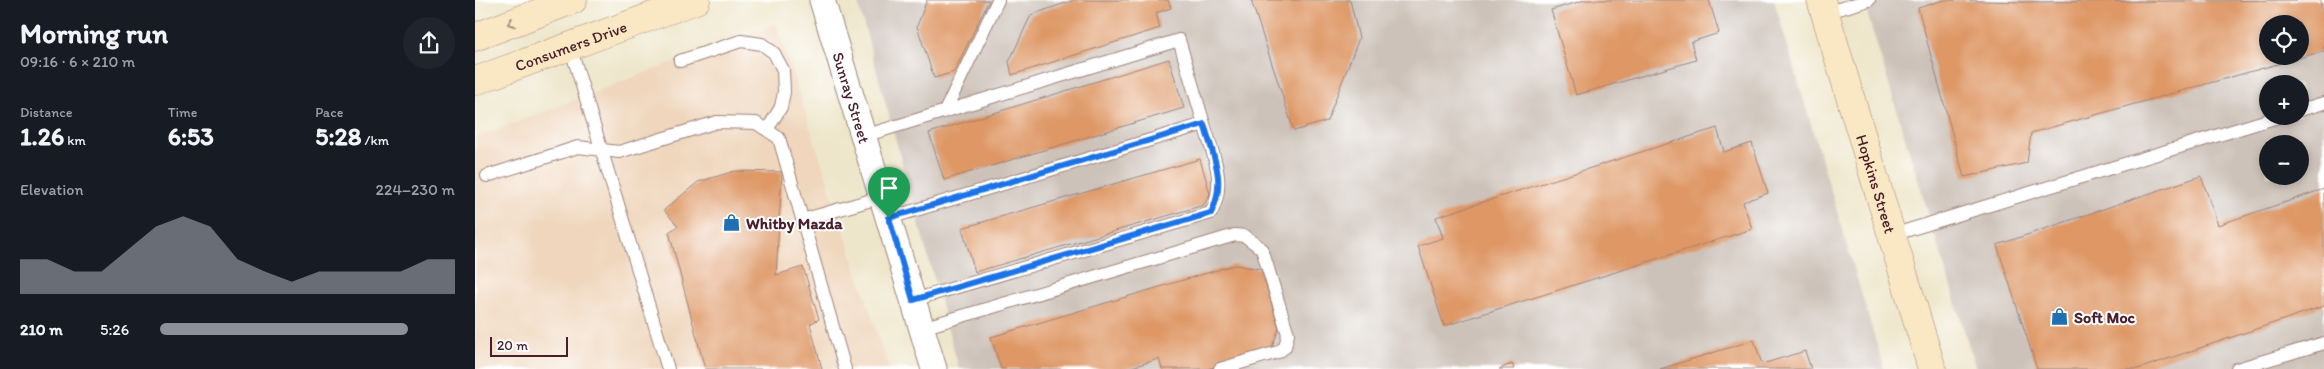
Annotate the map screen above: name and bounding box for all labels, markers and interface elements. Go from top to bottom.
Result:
map controls [2259,15,2309,185]
button: locate [2259,15,2309,65]
text: Morning run [20,16,168,50]
button: share [403,17,455,69]
one-way arrow [507,17,516,27]
street label: Consumers Drive [512,17,629,75]
street label: Sunray Street [829,50,874,146]
text: 09:16 · 6 × 210 m [20,52,135,71]
button: + [2259,75,2309,125]
text: Distance [20,104,72,121]
text: Time [168,104,198,121]
text: Pace [315,104,343,121]
text: 1.26 [20,121,64,151]
text: 6:53 [168,121,214,151]
text: 5:28 [315,121,361,151]
text: km [64,132,86,149]
text: /km [361,132,389,149]
street label: Hopkins Street [1852,132,1900,236]
button: − [2259,135,2309,185]
pin [868,167,910,218]
icon: arrive [875,174,903,202]
text: Elevation [20,180,84,199]
text: 224–230 m [376,180,455,199]
shop icon: Whitby Mazda [722,213,742,233]
place label: Whitby Mazda [746,214,843,234]
shop icon: Soft Moc [2050,307,2070,327]
place label: Soft Moc [2074,308,2136,327]
text: 210 m [20,320,63,339]
text: 5:26 [100,320,129,339]
scale bar [490,334,567,357]
text: 20 m [497,337,528,354]

